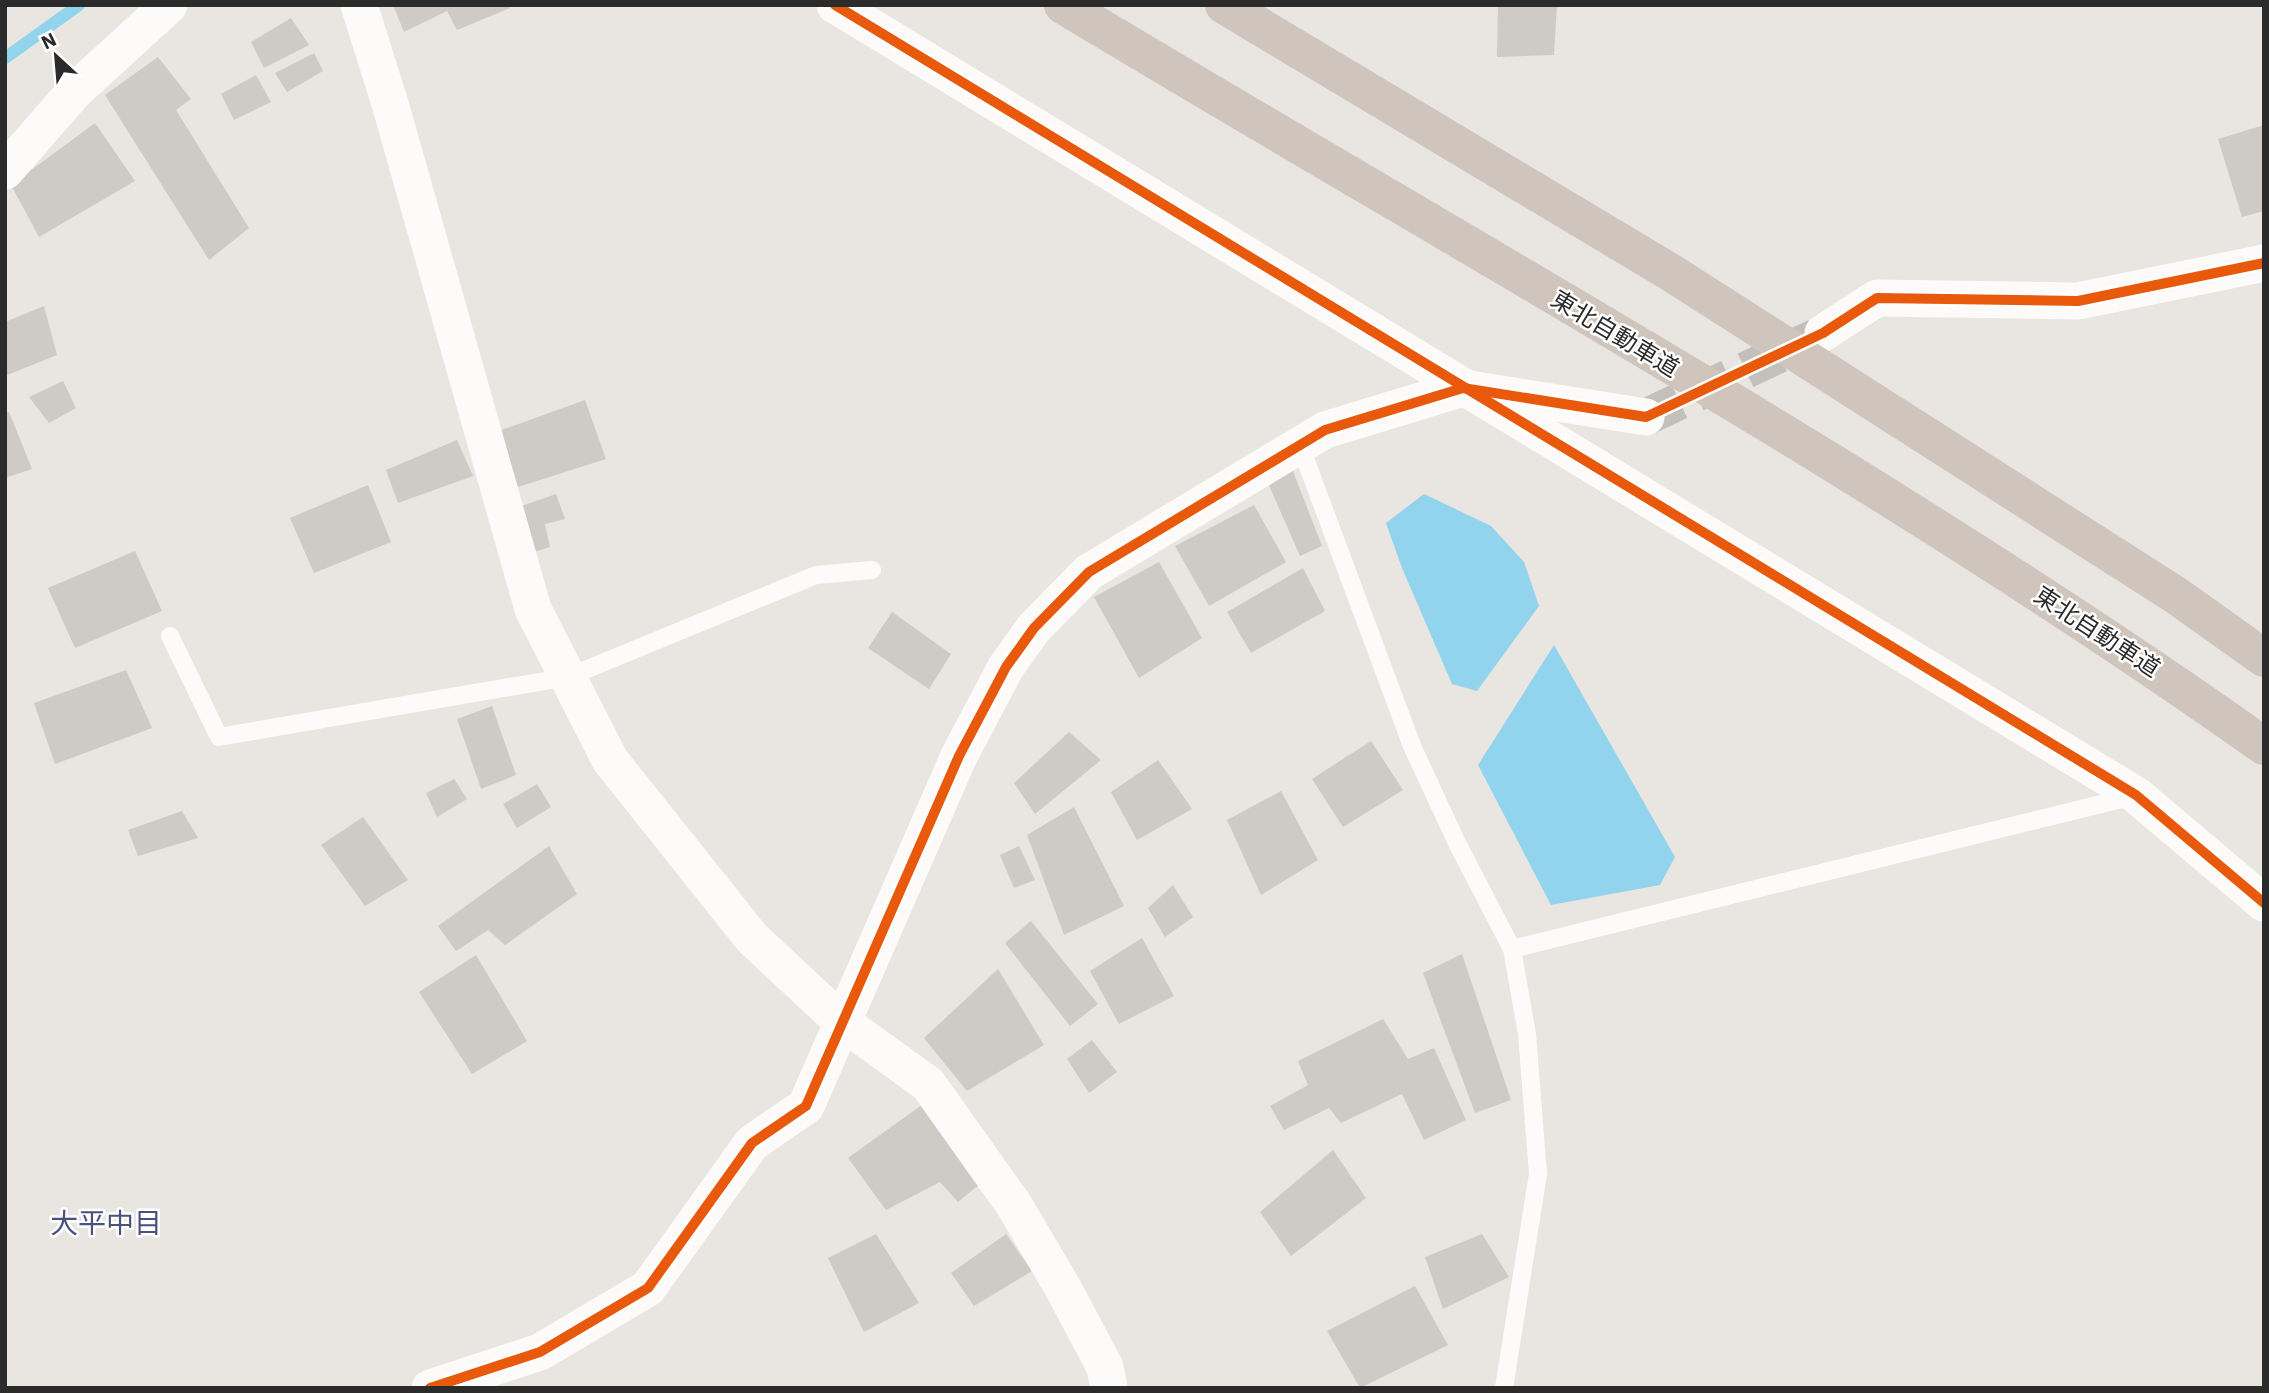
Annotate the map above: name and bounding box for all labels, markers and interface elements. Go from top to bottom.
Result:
north arrow [21,21,91,91]
text: N [37,27,60,55]
street label: 東北自動車道 [1546,282,1685,384]
street label: 東北自動車道 [2028,579,2167,684]
district label: 大平中目 [50,1204,162,1241]

